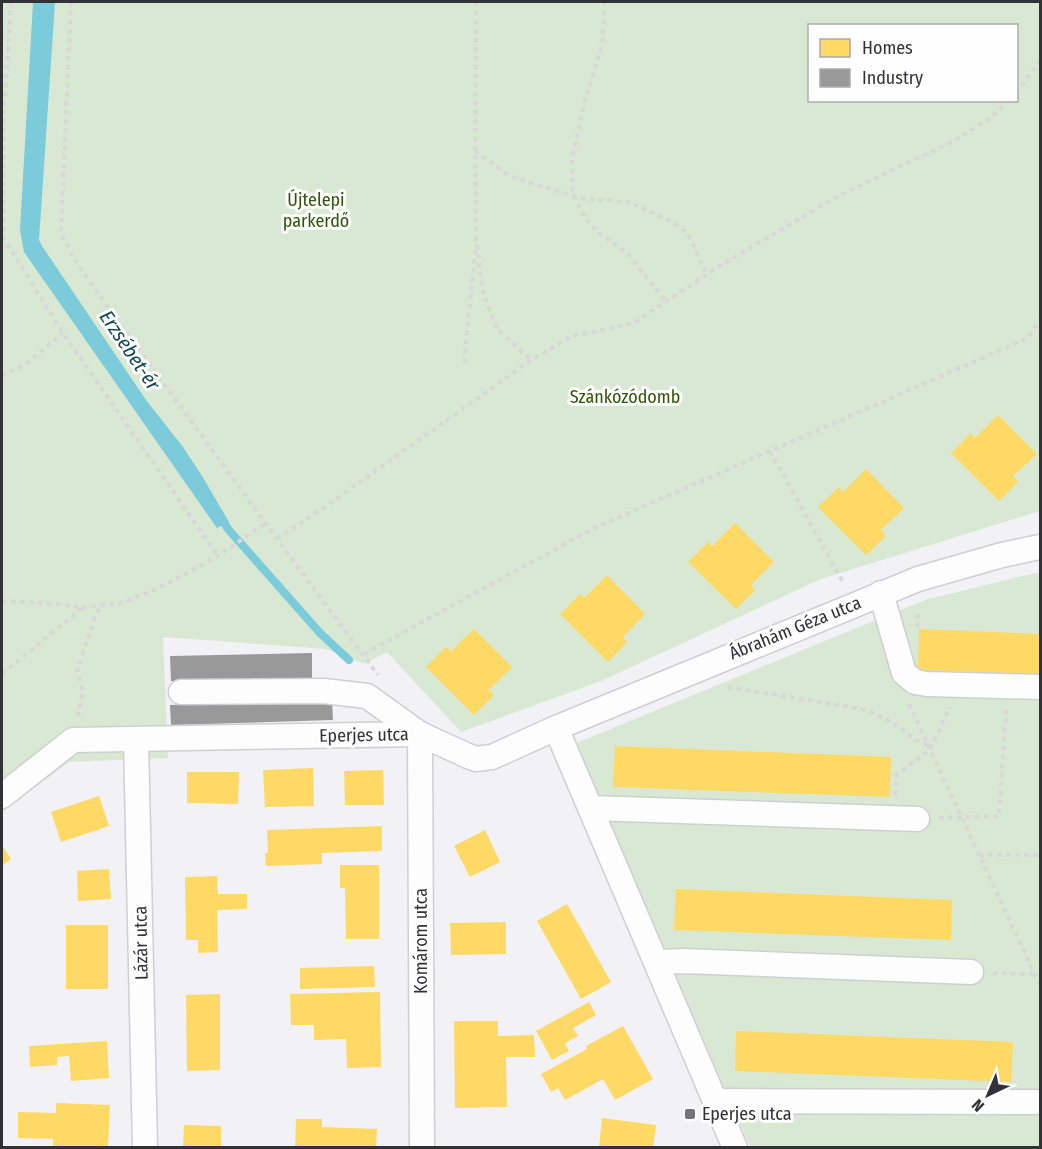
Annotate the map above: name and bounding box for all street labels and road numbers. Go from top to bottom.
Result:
street label: Ábrahám Géza utca [725,591,864,664]
street label: Eperjes utca [319,723,409,747]
street label: Komárom utca [410,888,432,994]
street label: Lázár utca [129,906,153,980]

